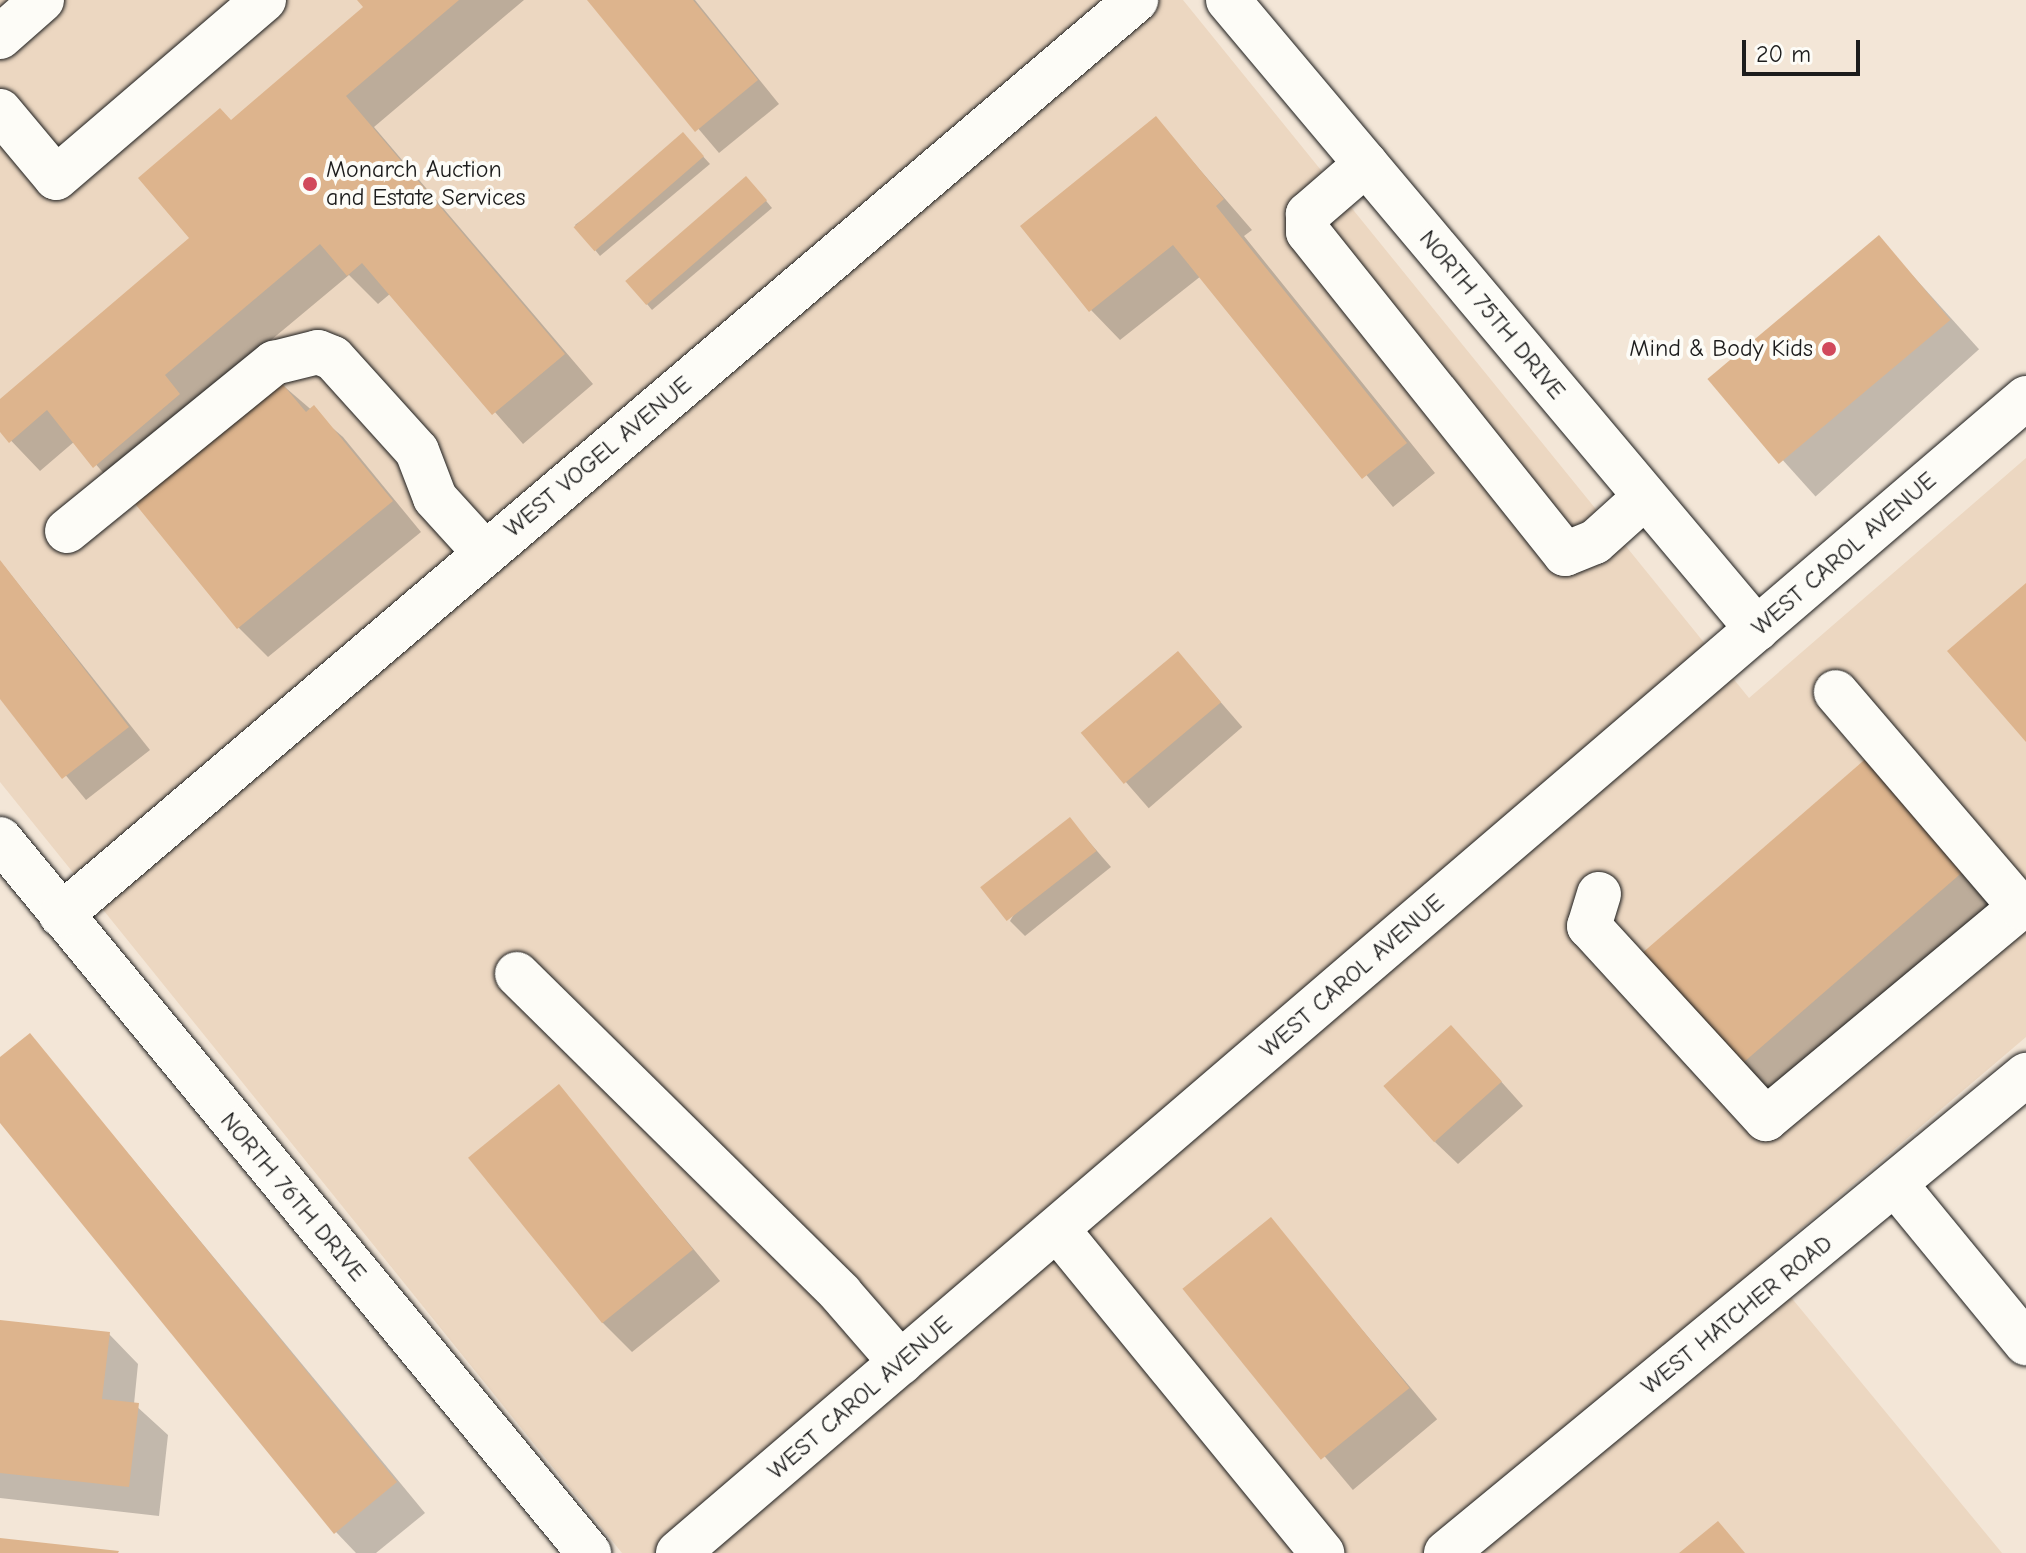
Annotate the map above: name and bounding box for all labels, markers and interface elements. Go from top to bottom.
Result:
scale bar [1746,24,1864,74]
text: 20 m [1756,40,1811,68]
place label: Monarch Auction and Estate Services [326,156,525,212]
marker: Monarch Auction and Estate Services [301,175,319,193]
street label: NORTH 75TH DRIVE [1413,225,1571,405]
place label: Mind & Body Kids [1629,335,1813,363]
marker: Mind & Body Kids [1820,340,1838,358]
street label: WEST VOGEL AVENUE [499,370,697,544]
street label: WEST CAROL AVENUE [1746,466,1942,642]
street label: WEST CAROL AVENUE [1254,888,1450,1064]
street label: NORTH 76TH DRIVE [214,1107,372,1287]
street label: WEST HATCHER ROAD [1636,1229,1838,1401]
street label: WEST CAROL AVENUE [762,1310,958,1486]

